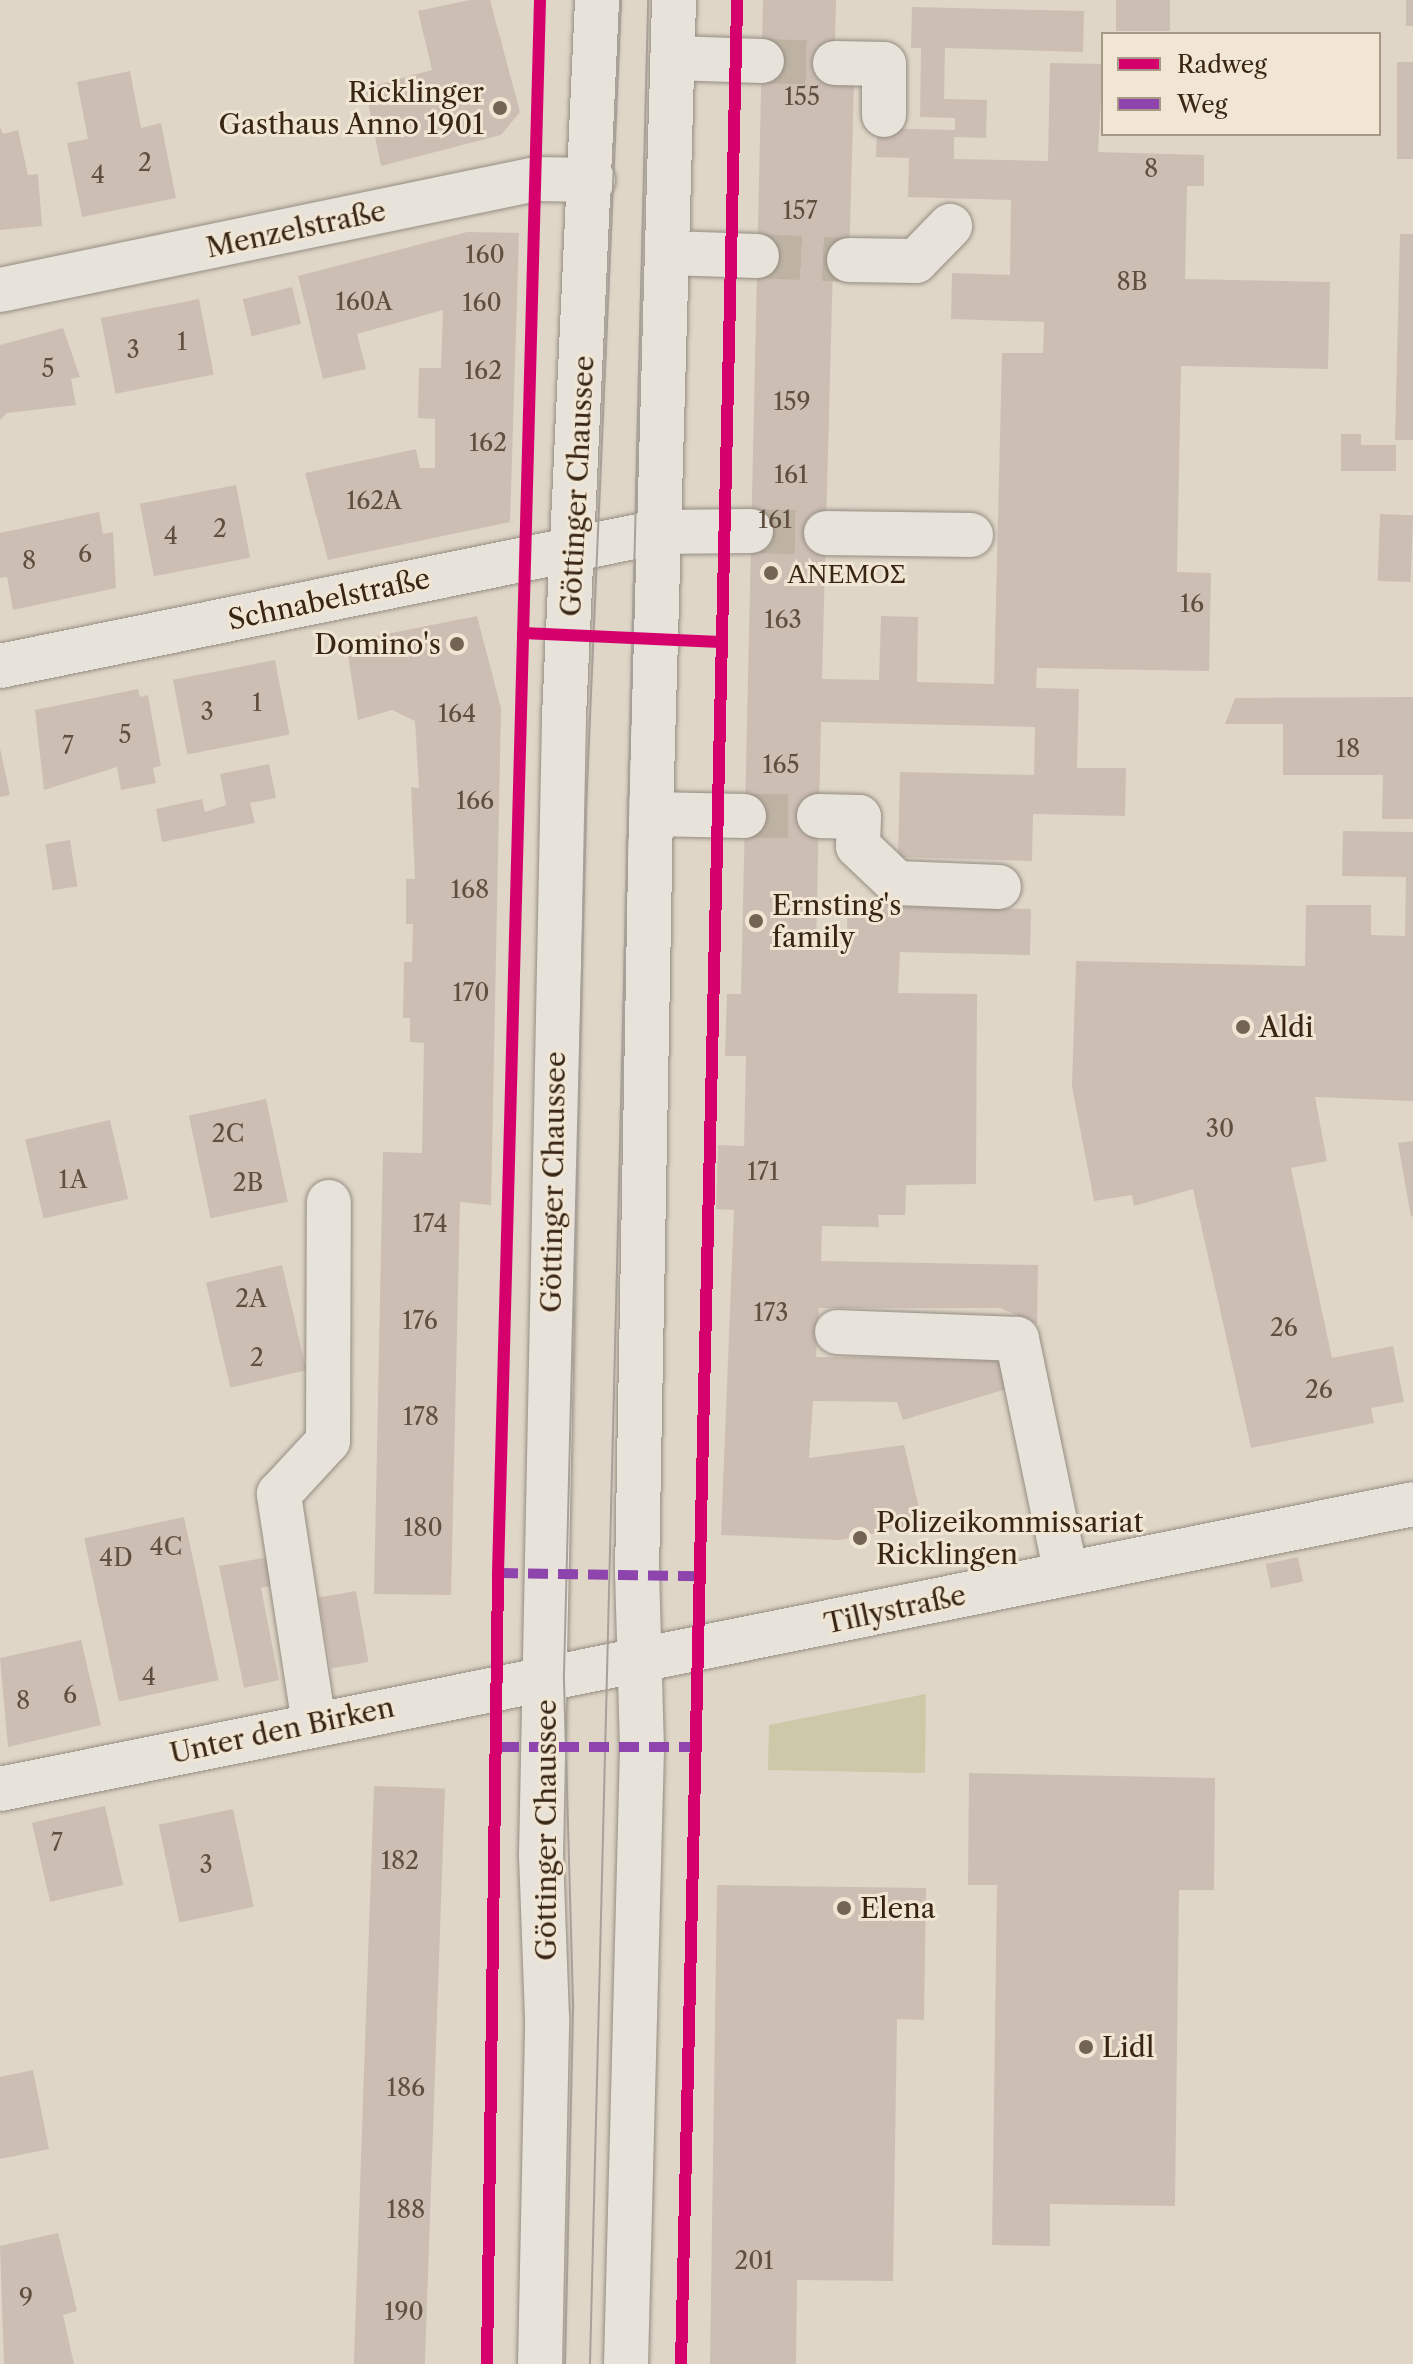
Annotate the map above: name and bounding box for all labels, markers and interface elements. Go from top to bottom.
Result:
legend [1101,32,1381,136]
text: Radweg [1177,50,1267,79]
place label: Ricklinger Gasthaus Anno 1901 [217,75,484,141]
house number: 155 [784,83,820,111]
text: Weg [1177,90,1227,119]
marker: Ricklinger Gasthaus Anno 1901 [491,99,509,117]
house number: 2 [138,149,152,177]
house number: 8 [1144,155,1158,183]
house number: 4 [91,161,105,189]
street label: Menzelstraße [203,194,389,264]
house number: 157 [783,197,817,225]
house number: 160 [465,241,505,269]
house number: 8B [1117,268,1147,296]
house number: 160A [336,288,392,316]
house number: 160 [462,289,502,317]
house number: 1 [177,328,187,356]
house number: 3 [126,336,140,364]
street label: Göttinger Chaussee [553,354,601,618]
house number: 5 [41,355,55,383]
house number: 162 [464,357,502,385]
house number: 159 [773,388,811,416]
house number: 162 [469,429,507,457]
house number: 161 [774,461,808,489]
house number: 162A [346,487,402,515]
house number: 161 [758,506,792,534]
house number: 2 [213,515,227,543]
house number: 4 [164,522,178,550]
house number: 6 [78,540,92,568]
house number: 8 [22,547,36,575]
place label: ΑΝΕΜΟΣ [787,556,906,590]
street label: Schnabelstraße [225,561,433,637]
marker: ΑΝΕΜΟΣ [762,564,780,582]
house number: 16 [1180,590,1204,618]
house number: 163 [764,606,802,634]
place label: Domino's [314,627,441,661]
marker: Domino's [448,635,466,653]
house number: 1 [252,689,262,717]
house number: 3 [200,698,214,726]
house number: 164 [438,700,476,728]
house number: 5 [118,721,132,749]
house number: 7 [62,732,74,760]
house number: 18 [1336,735,1360,763]
house number: 165 [762,751,800,779]
house number: 166 [456,787,494,815]
house number: 168 [451,876,489,904]
place label: Ernsting's family [772,888,901,954]
marker: Ernsting's family [747,912,765,930]
house number: 170 [452,979,490,1007]
place label: Aldi [1259,1010,1314,1044]
marker: Aldi [1234,1018,1252,1036]
street label: Göttinger Chaussee [534,1051,572,1313]
house number: 30 [1206,1115,1234,1143]
house number: 2C [212,1120,244,1148]
house number: 171 [747,1158,779,1186]
house number: 1A [59,1166,87,1194]
house number: 2B [233,1169,263,1197]
house number: 174 [412,1210,448,1238]
house number: 2A [235,1285,267,1313]
house number: 173 [753,1299,789,1327]
house number: 176 [402,1307,438,1335]
house number: 26 [1270,1314,1298,1342]
house number: 2 [250,1344,264,1372]
house number: 26 [1305,1376,1333,1404]
house number: 178 [403,1403,439,1431]
place label: Polizeikommissariat Ricklingen [876,1505,1144,1571]
house number: 180 [403,1514,443,1542]
marker: Polizeikommissariat Ricklingen [851,1529,869,1547]
house number: 4C [150,1533,182,1561]
house number: 4D [99,1544,133,1572]
street label: Tillystraße [821,1578,969,1640]
house number: 4 [142,1663,156,1691]
house number: 6 [63,1681,77,1709]
house number: 8 [16,1687,30,1715]
street label: Unter den Birken [166,1690,398,1770]
street label: Göttinger Chaussee [529,1699,563,1961]
house number: 7 [51,1829,63,1857]
house number: 182 [381,1847,419,1875]
house number: 3 [199,1851,213,1879]
place label: Elena [860,1891,936,1925]
marker: Elena [835,1899,853,1917]
place label: Lidl [1102,2030,1154,2064]
marker: Lidl [1077,2038,1095,2056]
house number: 186 [387,2074,425,2102]
house number: 188 [387,2196,425,2224]
house number: 201 [734,2247,774,2275]
house number: 9 [19,2284,33,2312]
house number: 190 [384,2298,424,2326]

